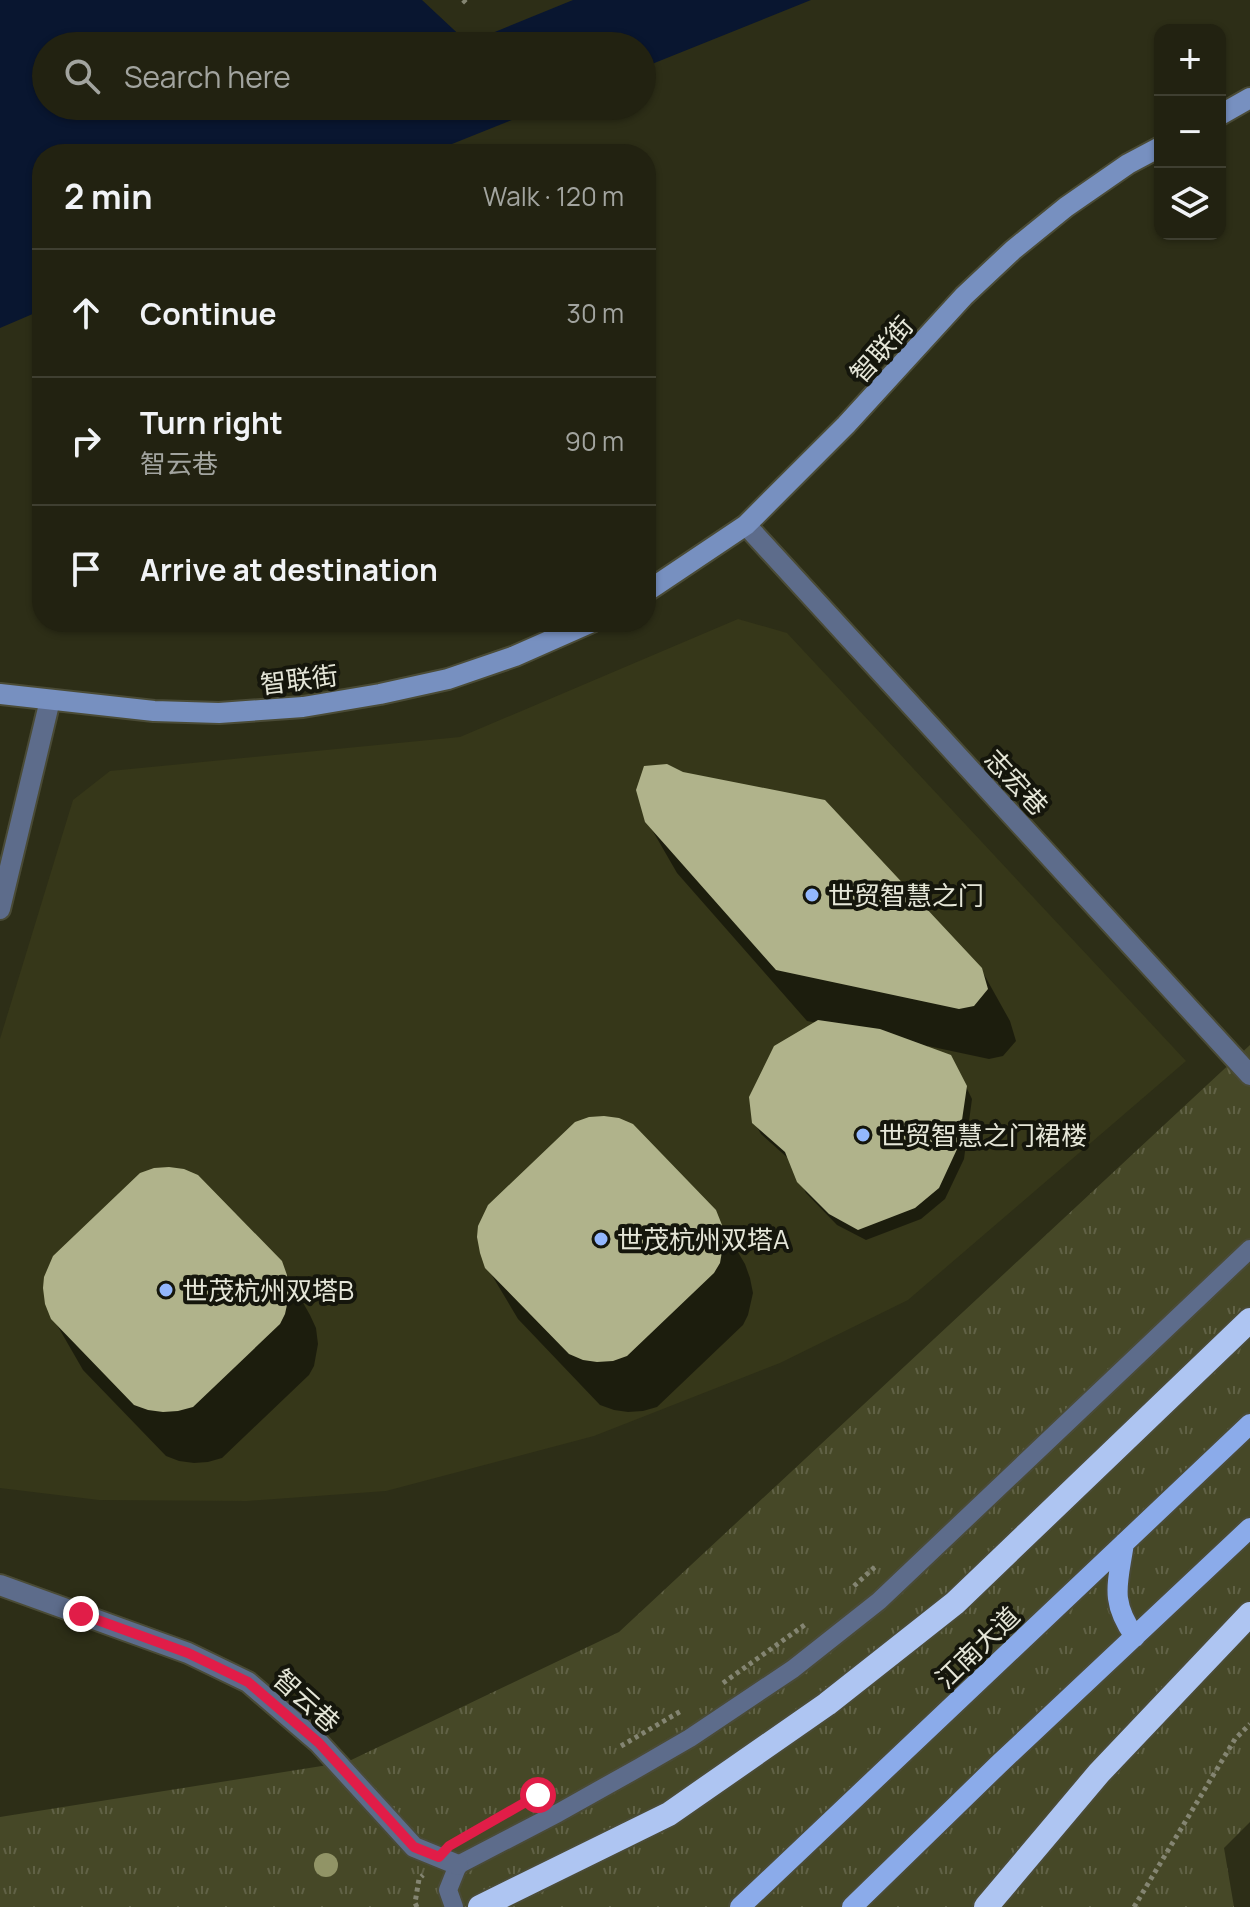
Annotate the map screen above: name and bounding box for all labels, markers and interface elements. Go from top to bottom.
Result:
map controls [1154,24,1226,240]
button: + [1154,24,1226,96]
search box [32,32,656,120]
icon: search [60,54,104,98]
text: Search here [124,56,291,97]
button: − [1154,96,1226,168]
button: layers [1154,168,1226,240]
text: 2 min [64,173,152,219]
text: Walk · 120 m [483,178,624,214]
icon: ahead [64,291,108,335]
text: Continue [140,293,276,334]
text: 30 m [567,295,624,331]
street label: 智联街 [842,308,920,390]
text: Turn right [140,402,283,443]
icon: right [64,419,108,463]
text: 90 m [565,423,624,459]
text: 智云巷 [140,445,218,481]
icon: arrive [64,547,108,591]
text: Arrive at destination [140,549,438,590]
street label: 智联街 [258,656,340,702]
street label: 志宏巷 [977,741,1057,823]
place label: 世贸智慧之门 [828,877,984,913]
marker: 世贸智慧之门 [803,886,821,904]
place label: 世贸智慧之门裙楼 [879,1117,1087,1153]
marker: 世贸智慧之门裙楼 [854,1126,872,1144]
place label: 世茂杭州双塔A [617,1221,789,1257]
marker: 世茂杭州双塔A [592,1230,610,1248]
place label: 世茂杭州双塔B [182,1272,354,1308]
marker: 世茂杭州双塔B [157,1281,175,1299]
route end [63,1596,99,1632]
street label: 江南大道 [927,1598,1027,1696]
street label: 智云巷 [266,1661,348,1739]
route start [520,1777,556,1813]

